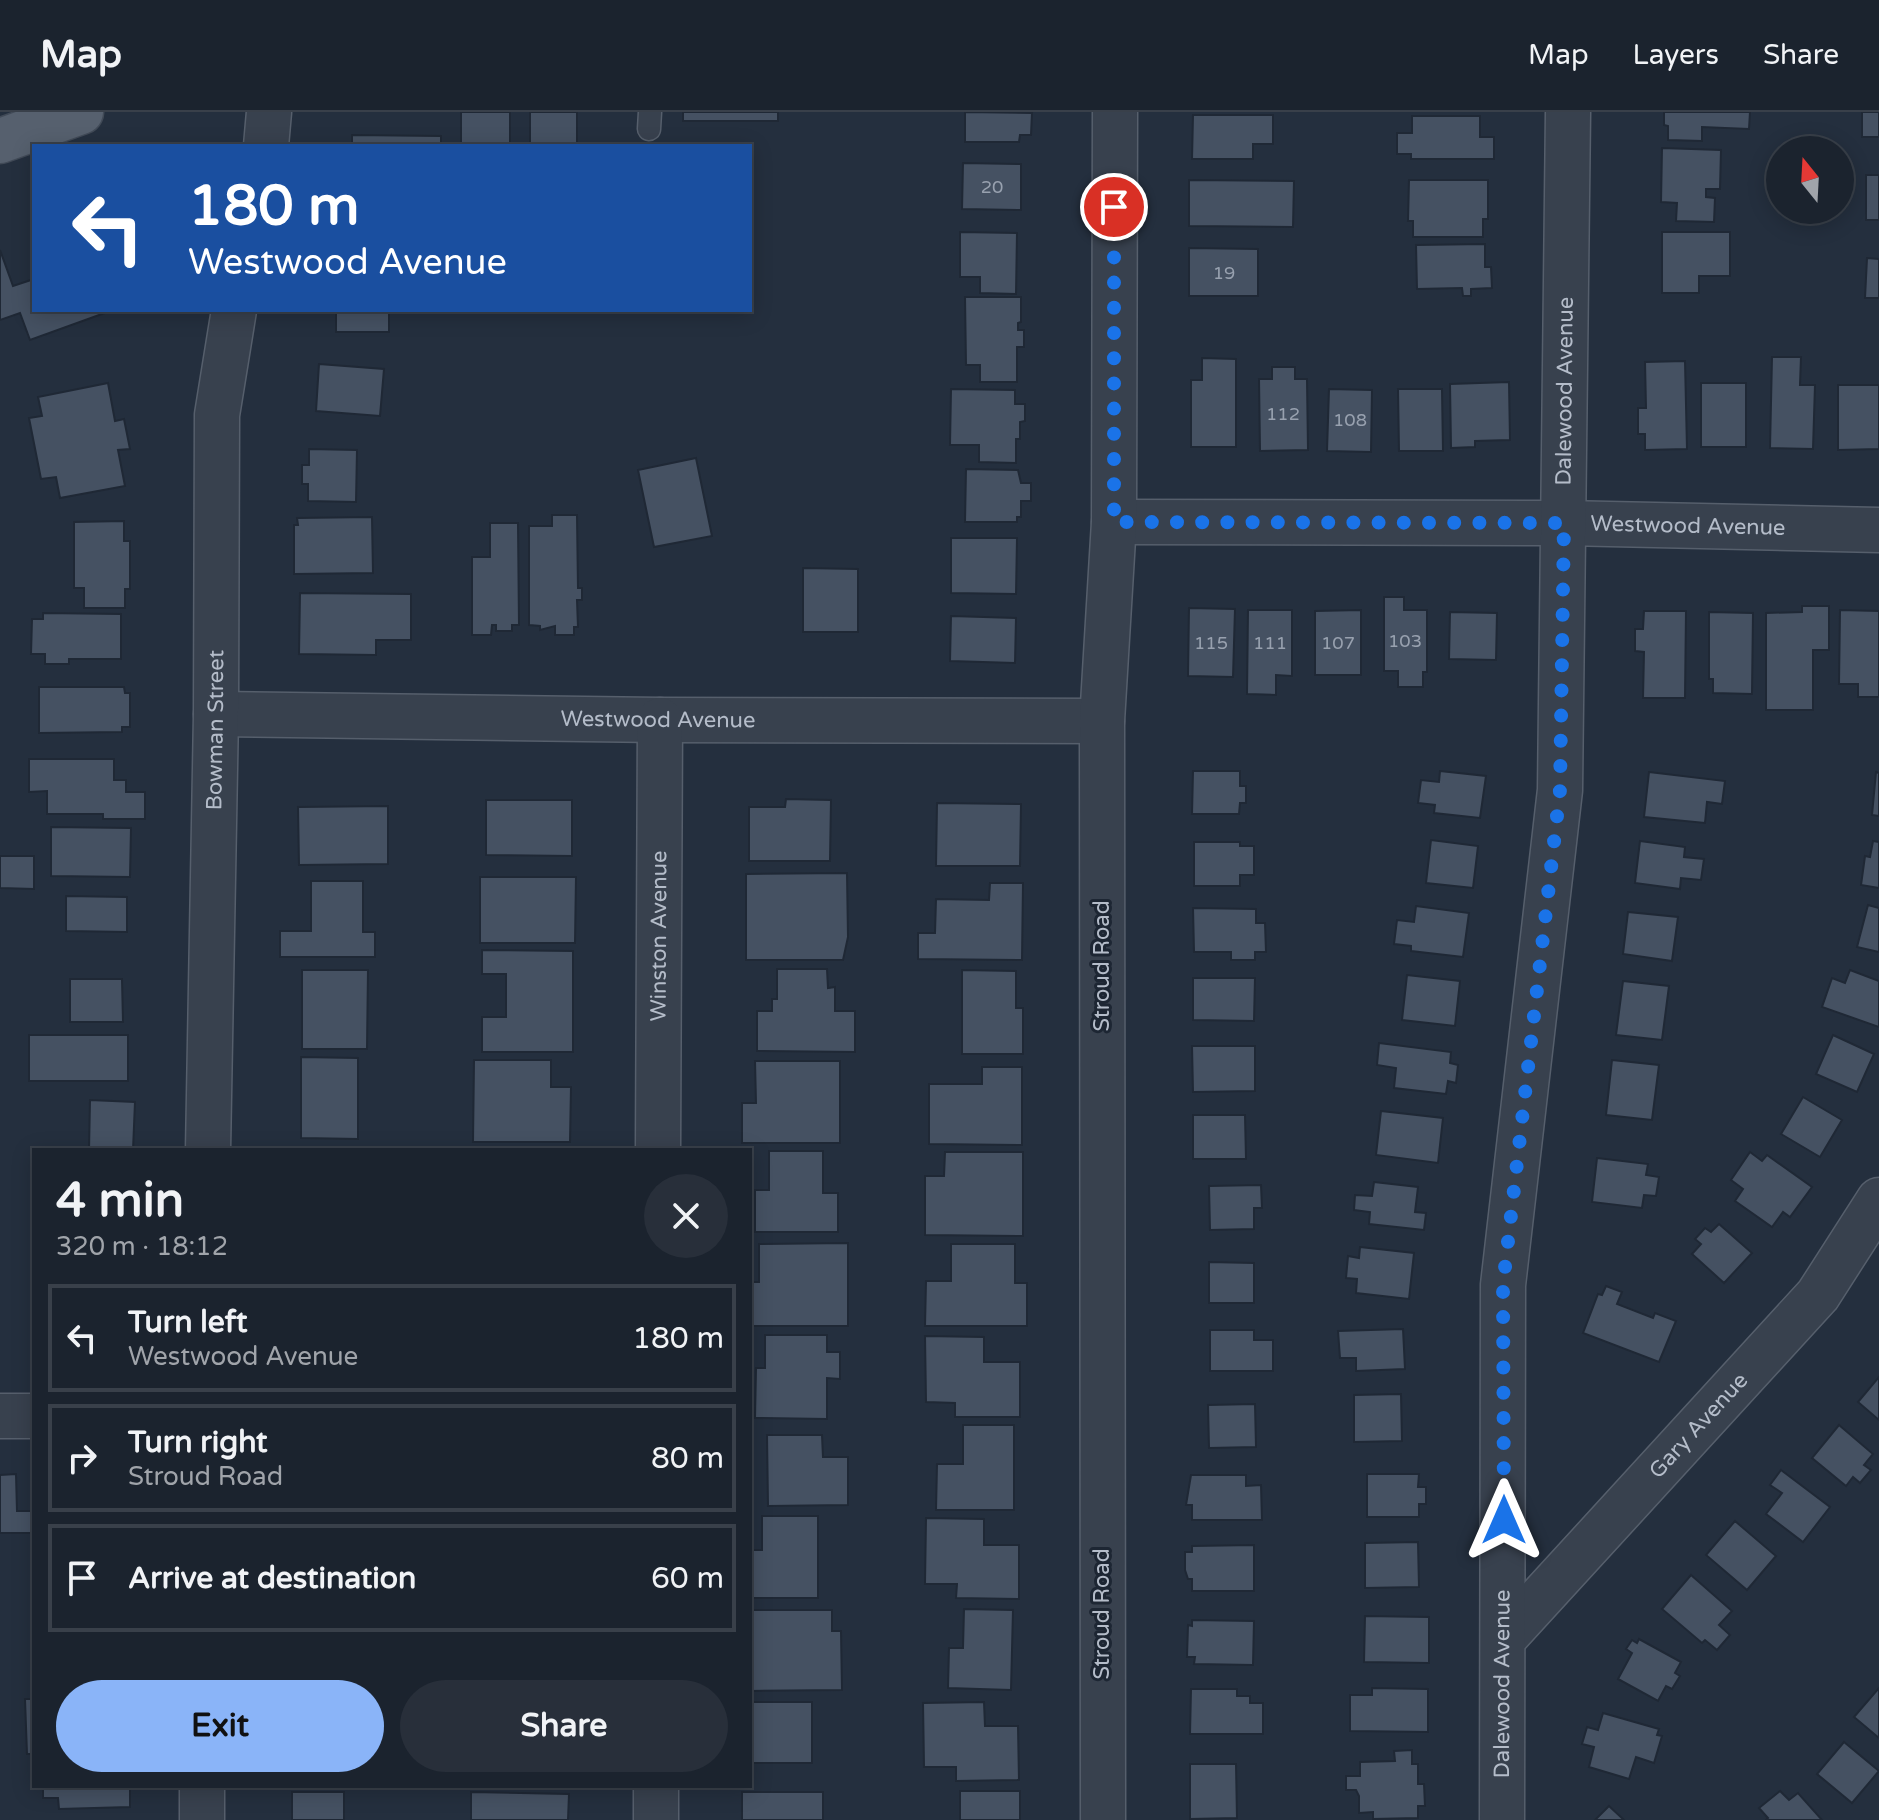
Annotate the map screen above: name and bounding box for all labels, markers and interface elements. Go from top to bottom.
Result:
text: Map [40,32,122,78]
text: Map [1528,38,1589,72]
text: Layers [1633,38,1719,72]
text: Share [1763,38,1839,72]
north arrow [1766,136,1854,224]
map controls [1766,136,1854,224]
text: 180 m [188,173,359,240]
pin [1080,173,1148,241]
icon: left [56,176,160,280]
house number: 20 [981,176,1003,198]
icon: arrive [1092,185,1136,229]
text: Westwood Avenue [188,241,507,284]
house number: 19 [1213,262,1235,284]
street label: Dalewood Avenue [1551,297,1579,486]
house number: 112 [1266,403,1300,425]
house number: 108 [1333,409,1367,431]
street label: Westwood Avenue [1590,511,1786,541]
house number: 103 [1388,630,1422,652]
house number: 115 [1194,632,1228,654]
house number: 111 [1253,632,1287,654]
house number: 107 [1321,632,1355,654]
street label: Bowman Street [201,650,229,811]
street label: Westwood Avenue [560,706,755,733]
street label: Winston Avenue [646,850,672,1022]
street label: Stroud Road [1089,900,1115,1032]
text: 4 min [56,1172,184,1230]
button: close [644,1174,728,1258]
text: 320 m · 18:12 [56,1231,228,1262]
text: Turn left [128,1304,247,1341]
icon: left [60,1316,104,1360]
text: 180 m [632,1320,724,1357]
text: Westwood Avenue [128,1341,358,1372]
street label: Gary Avenue [1644,1367,1753,1484]
text: Turn right [128,1424,268,1461]
icon: right [60,1436,104,1480]
text: 80 m [651,1440,724,1477]
text: Stroud Road [128,1461,283,1492]
position arrow [1462,1478,1546,1562]
street label: Stroud Road [1089,1548,1115,1680]
icon: arrive [60,1556,104,1600]
text: Arrive at destination [128,1560,416,1597]
text: 60 m [651,1560,724,1597]
street label: Dalewood Avenue [1489,1589,1515,1779]
button: Exit [56,1680,384,1772]
button: Share [400,1680,728,1772]

